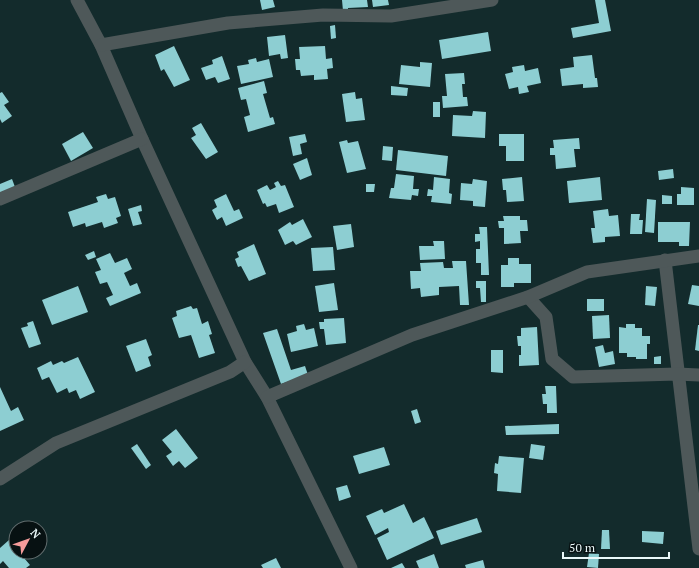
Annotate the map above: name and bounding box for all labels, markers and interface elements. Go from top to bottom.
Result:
north arrow [8,520,48,560]
text: N [28,526,44,542]
scale bar [563,534,669,560]
text: 50 m [569,540,596,555]

